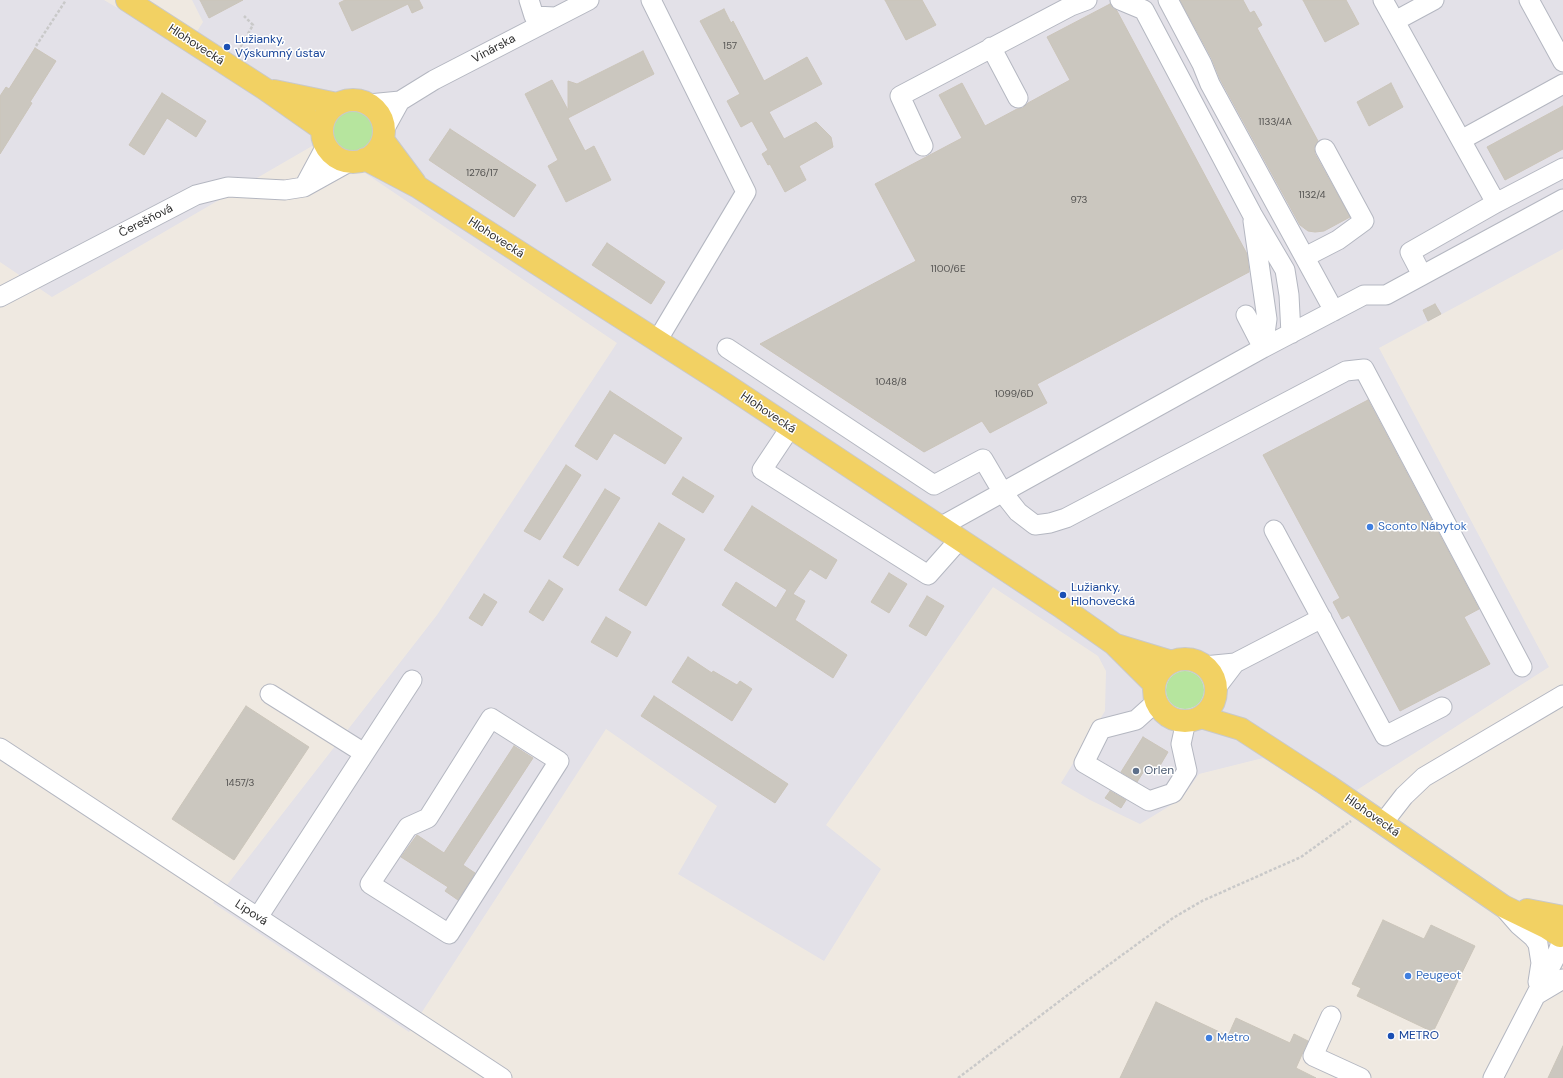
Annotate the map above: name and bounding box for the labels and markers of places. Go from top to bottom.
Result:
place label: Lužianky, Výskumný ústav [235,33,326,61]
marker: Lužianky, Výskumný ústav [222,42,232,52]
place label: Sconto Nábytok [1378,520,1467,534]
marker: Sconto Nábytok [1365,522,1375,532]
place label: Lužianky, Hlohovecká [1071,581,1135,609]
marker: Lužianky, Hlohovecká [1058,590,1068,600]
place label: Orlen [1144,764,1174,778]
marker: Orlen [1131,766,1141,776]
place label: Peugeot [1416,969,1461,983]
marker: Peugeot [1403,971,1413,981]
place label: METRO [1399,1029,1439,1043]
place label: Metro [1217,1031,1250,1045]
marker: METRO [1386,1031,1396,1041]
marker: Metro [1204,1033,1214,1043]

